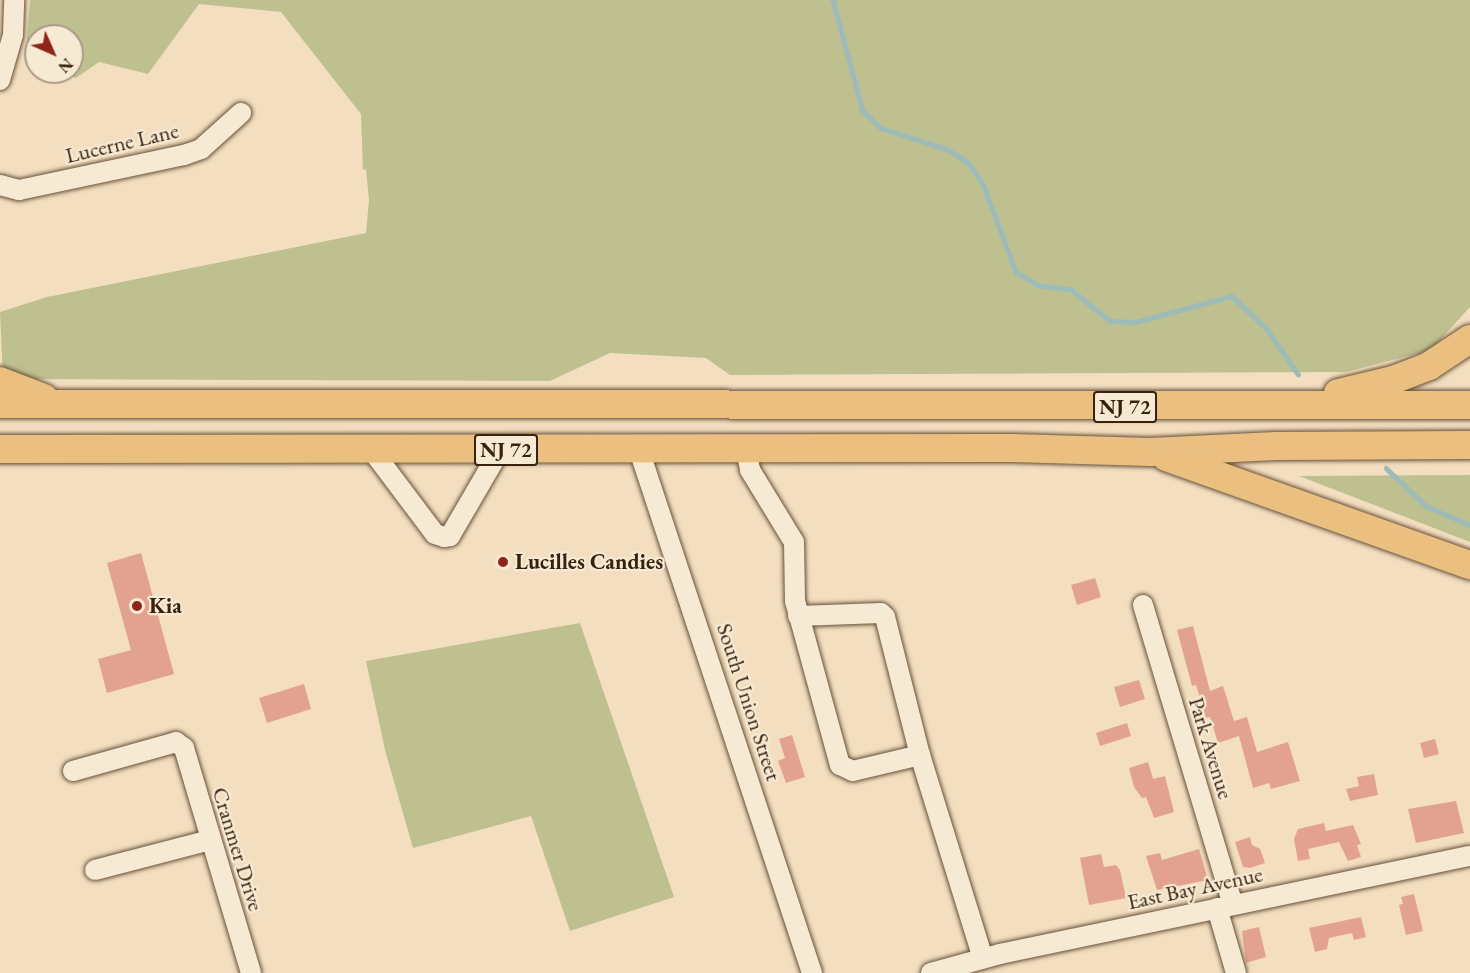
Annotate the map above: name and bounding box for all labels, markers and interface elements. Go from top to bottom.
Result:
north arrow [24,24,84,84]
text: N [54,54,78,78]
street label: Lucerne Lane [63,117,181,169]
road number: NJ 72 [1092,389,1158,425]
road number: NJ 72 [473,432,539,468]
place label: Lucilles Candies [515,549,663,575]
marker: Lucilles Candies [496,555,510,569]
place label: Kia [149,593,182,619]
marker: Kia [130,599,144,613]
street label: South Union Street [711,620,787,784]
street label: Park Avenue [1183,694,1239,802]
street label: Cranmer Drive [207,784,269,914]
street label: East Bay Avenue [1125,861,1265,915]

